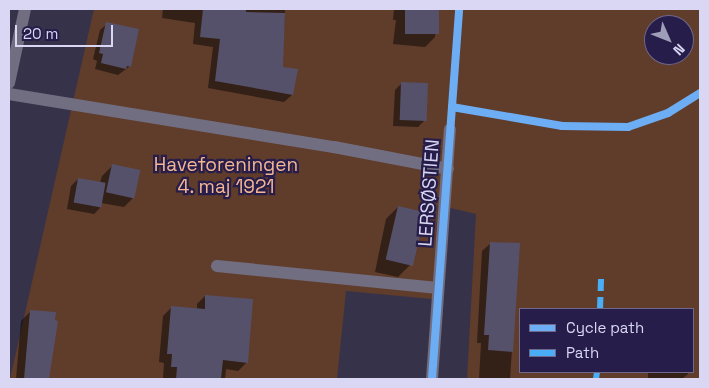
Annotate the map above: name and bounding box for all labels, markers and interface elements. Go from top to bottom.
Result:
scale bar [18,15,115,47]
north arrow [644,15,694,65]
text: 20 m [23,24,58,43]
text: N [669,40,689,59]
street label: LERSØSTIEN [414,139,444,247]
park label: Haveforeningen 4. maj 1921 [154,154,298,198]
legend [519,308,694,373]
text: Cycle path [566,318,644,337]
text: Path [566,343,599,362]

